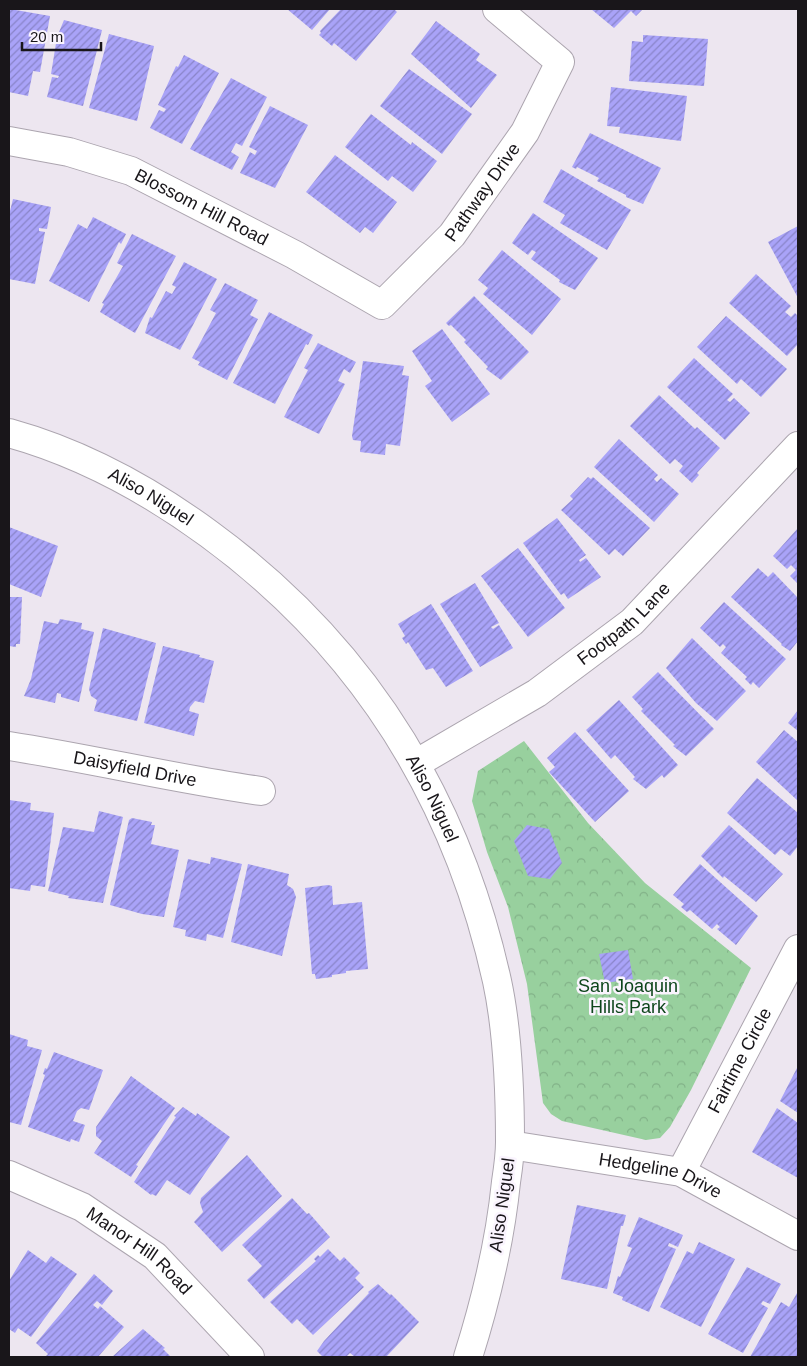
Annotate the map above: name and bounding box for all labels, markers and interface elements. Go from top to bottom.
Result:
scale bar [22,20,101,52]
text: 20 m [30,28,63,45]
street label: Pathway Drive [441,139,524,245]
street label: Blossom Hill Road [131,165,271,250]
street label: Aliso Niguel [105,464,197,530]
street label: Footpath Lane [573,578,674,669]
street label: Daisyfield Drive [72,747,198,790]
street label: Aliso Niguel [402,751,462,845]
park label: San Joaquin Hills Park [578,976,678,1017]
street label: Fairtime Circle [704,1004,775,1116]
street label: Hedgeline Drive [597,1149,725,1202]
street label: Aliso Niguel [485,1157,519,1253]
street label: Manor Hill Road [83,1203,196,1298]

